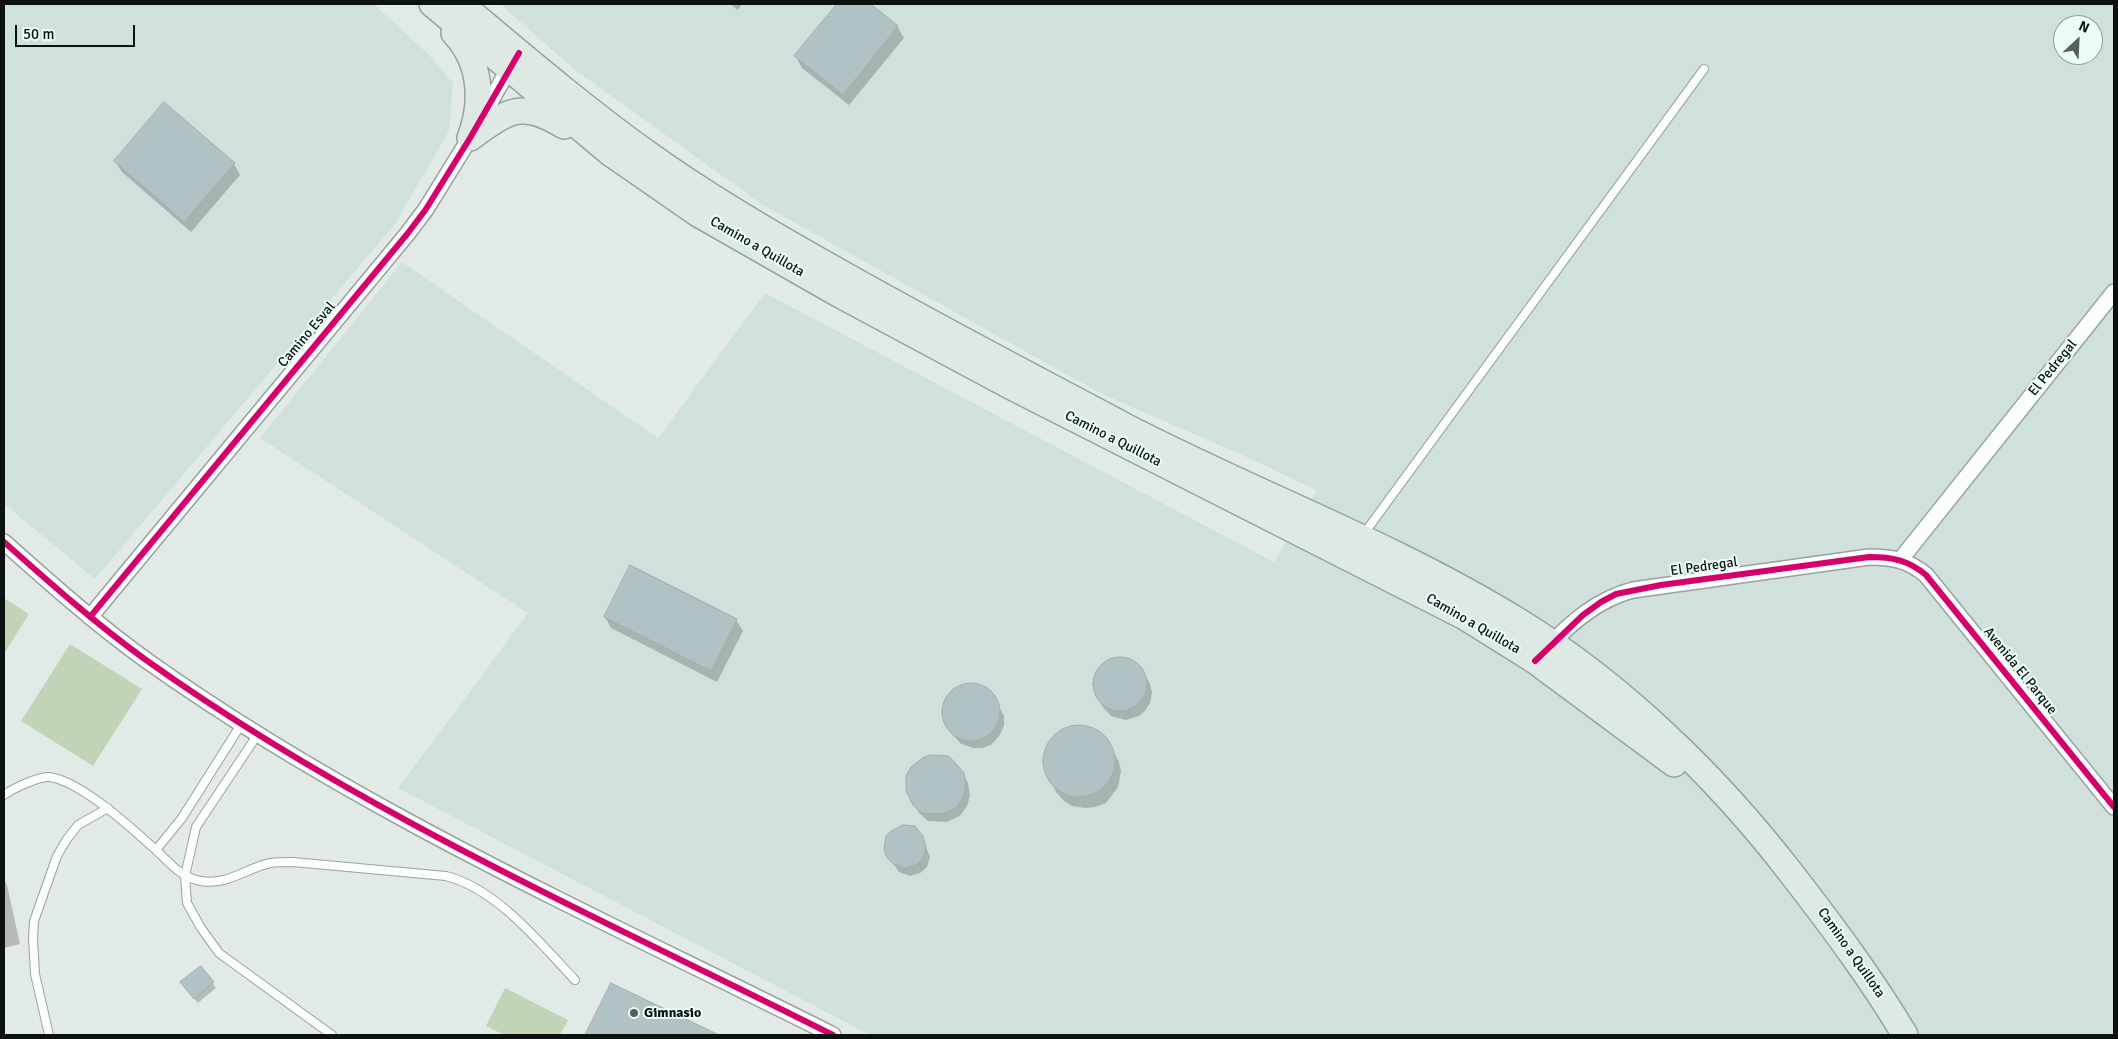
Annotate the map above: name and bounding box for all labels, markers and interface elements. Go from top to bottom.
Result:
scale bar [18,15,138,47]
north arrow [2053,15,2103,65]
text: N [2076,17,2092,37]
text: 50 m [23,25,54,43]
street label: Camino a Quillota [707,213,807,281]
street label: Camino Esval [275,299,339,371]
street label: El Pedregal [2025,336,2081,400]
street label: Camino a Quillota [1062,407,1164,471]
street label: El Pedregal [1669,554,1739,580]
street label: Camino a Quillota [1423,590,1523,658]
street label: Avenida El Parque [1980,624,2060,718]
street label: Camino a Quillota [1814,905,1888,1001]
place label: Gimnasio [644,1005,701,1021]
marker: Gimnasio [628,1007,640,1019]

